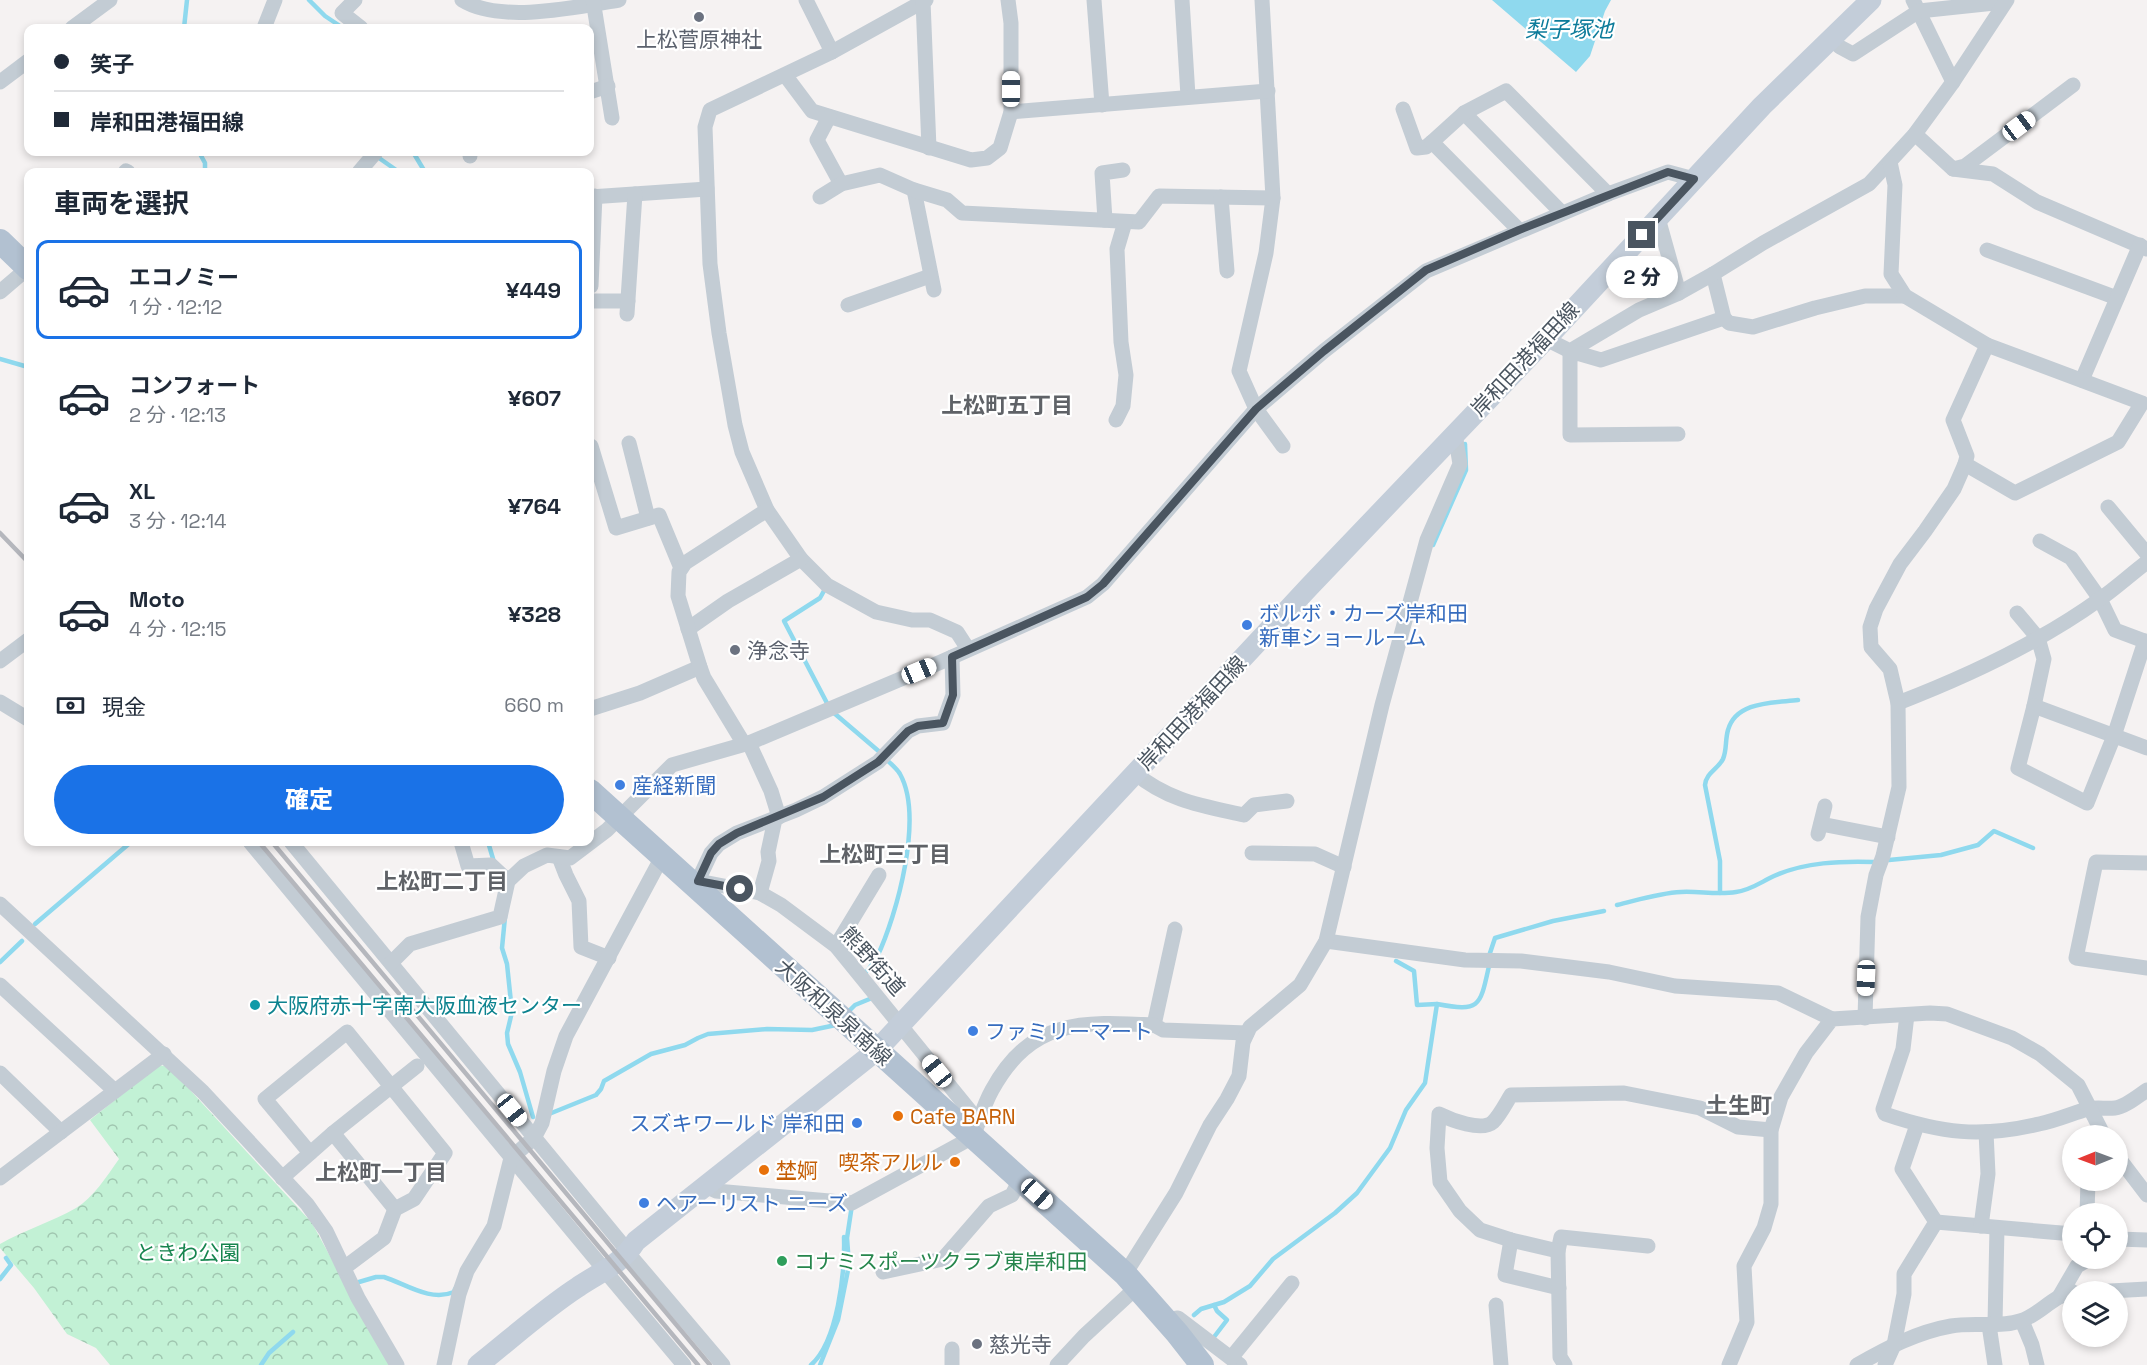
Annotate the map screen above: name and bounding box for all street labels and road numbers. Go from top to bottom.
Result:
street label: 岸和田港福田線 [1465,296,1585,422]
street label: 岸和田港福田線 [1132,650,1252,776]
street label: 熊野街道 [835,921,911,1001]
street label: 大阪和泉泉南線 [770,953,898,1071]

